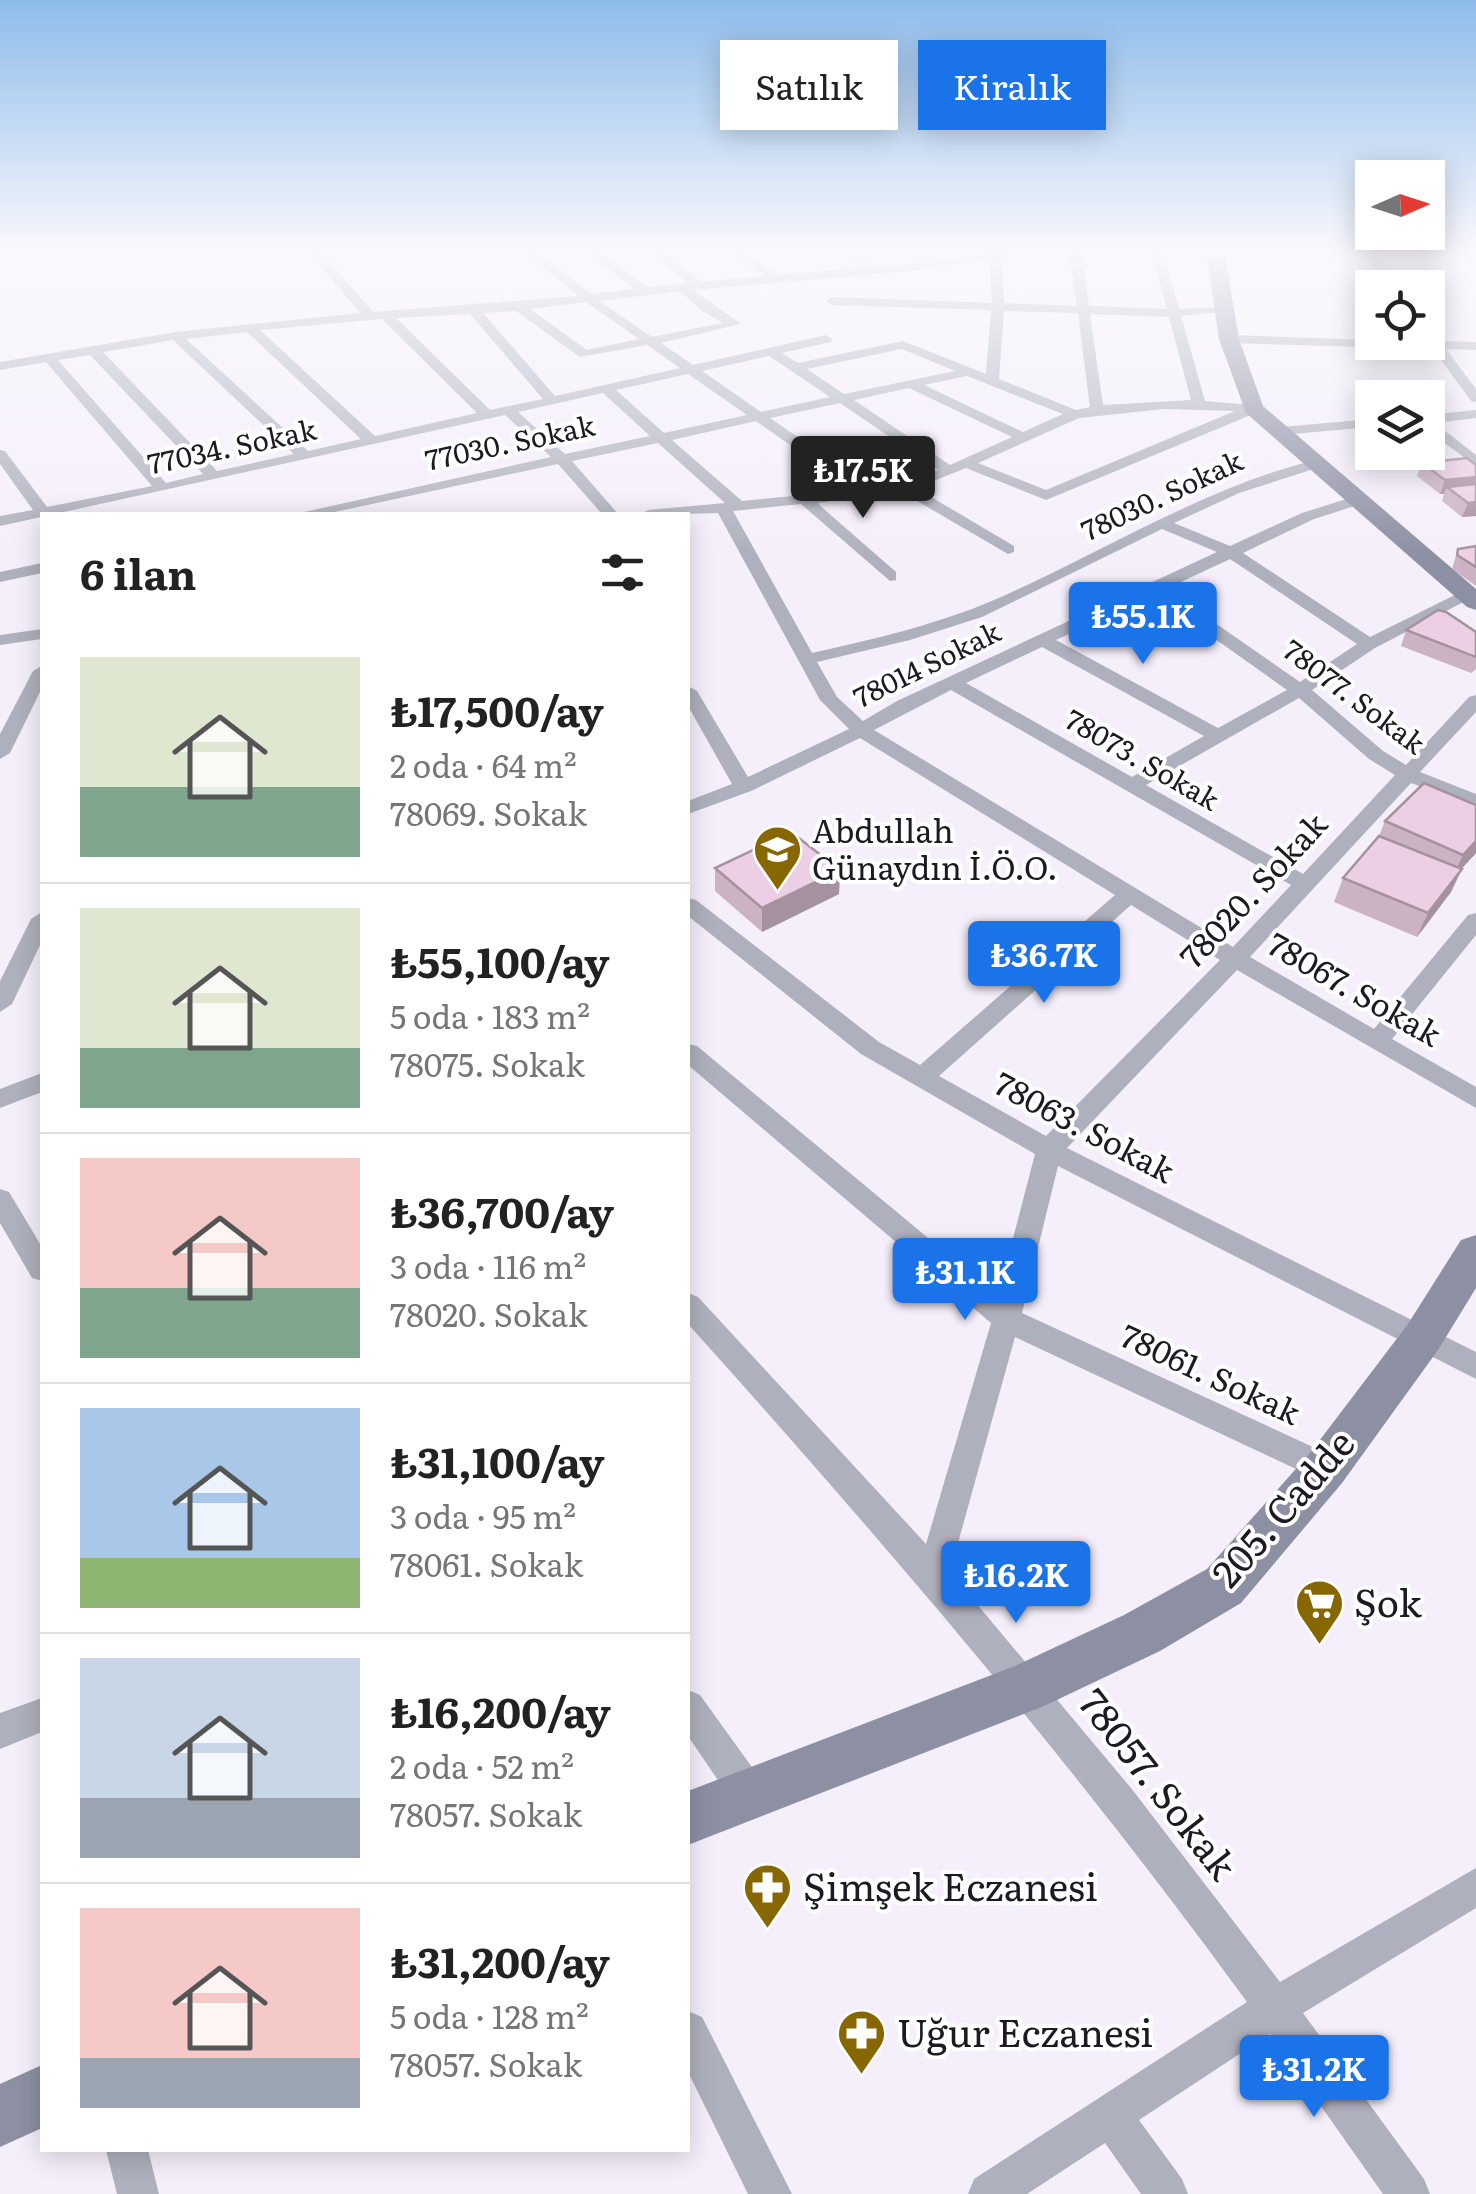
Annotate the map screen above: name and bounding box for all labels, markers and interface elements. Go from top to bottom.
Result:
chip: Satılık [720,40,898,130]
chip: Kiralık [918,40,1106,130]
north arrow [1355,160,1445,250]
map controls [1355,160,1445,470]
button: locate [1355,270,1445,360]
button: layers [1355,380,1445,470]
street label: 77030. Sokak [421,402,599,480]
street label: 77034. Sokak [143,406,321,483]
pin: ₺17.5K [782,436,944,521]
street label: 78030. Sokak [1074,438,1250,550]
text: ₺17.5K [813,444,913,492]
text: 6 ilan [80,541,196,603]
icon: filters [595,545,650,600]
pin: ₺55.1K [1062,582,1224,667]
text: ₺55.1K [1091,590,1195,638]
street label: 78014 Sokak [845,609,1008,717]
street label: 78077. Sokak [1275,628,1436,763]
text: ₺17,500/ay [390,678,604,740]
icon: home [160,697,280,817]
street label: 78073. Sokak [1058,697,1229,820]
text: 2 oda · 64 m² [390,740,577,788]
text: 78069. Sokak [390,788,587,836]
street label: 78020. Sokak [1167,800,1337,978]
place label: Abdullah Günaydın İ.Ö.O. [812,805,1058,890]
school or university icon: Abdullah Günaydın İ.Ö.O. [751,824,803,892]
street label: 78067. Sokak [1260,918,1452,1057]
pin: ₺36.7K [963,921,1125,1006]
text: ₺55,100/ay [390,929,609,991]
text: ₺36.7K [990,929,1098,977]
icon: home [160,948,280,1068]
text: 5 oda · 183 m² [390,991,590,1039]
text: 78075. Sokak [390,1039,585,1087]
street label: 78063. Sokak [987,1058,1184,1193]
text: ₺36,700/ay [390,1179,614,1241]
icon: home [160,1198,280,1318]
pin: ₺31.1K [884,1238,1046,1323]
text: 3 oda · 116 m² [390,1241,586,1289]
text: ₺31.1K [915,1246,1015,1294]
text: 78020. Sokak [390,1289,587,1337]
street label: 78061. Sokak [1114,1310,1309,1435]
street label: 205. Cadde [1197,1415,1366,1598]
text: ₺31,100/ay [390,1429,605,1491]
icon: home [160,1448,280,1568]
text: 3 oda · 95 m² [390,1491,576,1539]
text: 78061. Sokak [390,1539,583,1587]
pin: ₺16.2K [935,1541,1097,1626]
text: ₺16.2K [963,1549,1069,1597]
place label: Şok [1354,1572,1422,1629]
supermarket icon: Şok [1293,1578,1345,1646]
street label: 78057. Sokak [1067,1675,1253,1891]
text: ₺16,200/ay [390,1679,611,1741]
icon: home [160,1698,280,1818]
text: 2 oda · 52 m² [390,1741,574,1789]
text: 78057. Sokak [390,1789,582,1837]
place label: Şimşek Eczanesi [803,1856,1098,1913]
pharmacy icon: Şimşek Eczanesi [742,1862,794,1930]
text: ₺31,200/ay [390,1929,610,1991]
icon: home [160,1948,280,2068]
text: 5 oda · 128 m² [390,1991,589,2039]
place label: Uğur Eczanesi [897,2002,1153,2059]
pharmacy icon: Uğur Eczanesi [836,2008,888,2076]
pin: ₺31.2K [1233,2035,1395,2120]
text: 78057. Sokak [390,2039,582,2087]
text: ₺31.2K [1262,2043,1366,2091]

